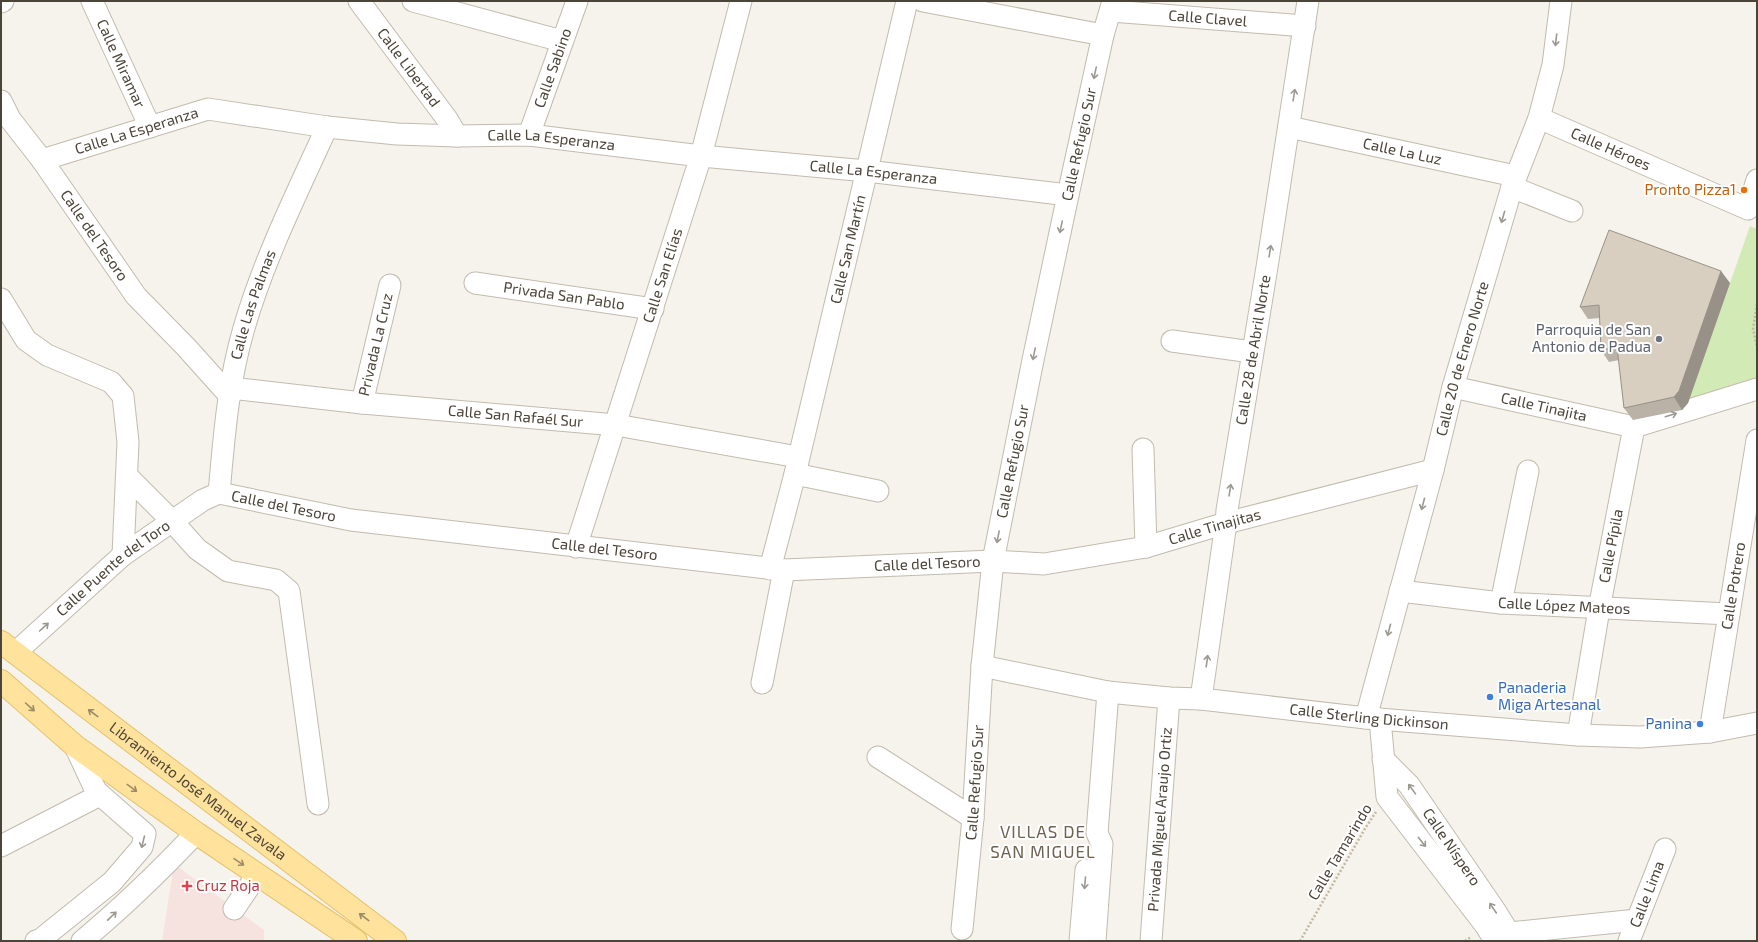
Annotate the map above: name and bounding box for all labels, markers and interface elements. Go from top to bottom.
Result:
street label: Calle Clavel [1168,5,1248,30]
street label: Calle Miramar [94,16,150,111]
street label: Calle Libertad [374,24,445,110]
street label: Calle Sabino [529,26,575,110]
one-way arrow [1552,33,1560,46]
one-way arrow [1090,66,1098,79]
street label: Calle Refugio Sur [1057,86,1099,202]
one-way arrow [1290,89,1298,102]
street label: Calle La Esperanza [72,103,200,157]
street label: Calle Héroes [1568,123,1654,174]
street label: Calle La Esperanza [487,125,616,153]
street label: Calle La Luz [1361,133,1444,168]
street label: Calle La Esperanza [809,156,938,187]
place label: Pronto Pizza1 [1644,180,1736,198]
marker: Pronto Pizza1 [1739,185,1749,195]
street label: Calle del Tesoro [57,186,133,284]
street label: Calle San Martín [826,193,869,306]
one-way arrow [1499,211,1506,224]
one-way arrow [1057,220,1065,233]
street label: Calle San Elías [638,226,685,325]
one-way arrow [1266,245,1274,258]
street label: Calle Las Palmas [226,247,279,361]
street label: Calle 28 de Abril Norte [1231,273,1274,426]
street label: Privada San Pablo [502,277,626,313]
street label: Calle 20 de Enero Norte [1432,279,1492,438]
street label: Privada La Cruz [354,291,396,398]
place label: Parroquia de San Antonio de Padua [1532,320,1651,355]
marker: Parroquia de San Antonio de Padua [1654,334,1664,344]
one-way arrow [1030,347,1038,360]
street label: Calle Tinajita [1499,388,1589,424]
street label: Calle San Rafaél Sur [447,400,584,430]
street label: Calle Refugio Sur [992,403,1032,520]
one-way arrow [1664,411,1677,418]
one-way arrow [1226,484,1234,497]
street label: Calle del Tesoro [230,486,338,525]
one-way arrow [1419,498,1427,511]
street label: Calle Tinajitas [1166,504,1263,548]
street label: Calle Pípila [1594,507,1626,584]
street label: Calle Puente del Toro [52,515,173,619]
one-way arrow [994,530,1002,543]
street label: Calle del Tesoro [551,533,659,563]
street label: Calle Potrero [1717,541,1748,631]
street label: Calle del Tesoro [874,552,981,574]
street label: Calle López Mateos [1498,593,1631,617]
one-way arrow [38,623,48,632]
one-way arrow [1385,623,1393,636]
one-way arrow [1203,654,1211,667]
place label: Panaderia Miga Artesanal [1498,678,1601,713]
marker: Panaderia Miga Artesanal [1485,692,1495,702]
street label: Calle Sterling Dickinson [1289,699,1449,733]
one-way arrow [25,702,35,712]
one-way arrow [88,708,99,717]
place label: Panina [1646,714,1692,732]
street label: Libramiento José Manuel Zavala [106,718,291,864]
marker: Panina [1695,719,1705,729]
street label: Calle Refugio Sur [961,724,987,841]
street label: Privada Miguel Araujo Ortiz [1143,726,1175,912]
one-way arrow [126,784,137,792]
one-way arrow [1407,784,1416,795]
street label: Calle Tamarindo [1303,800,1375,903]
street label: Calle Níspero [1419,804,1485,889]
district label: VILLAS DE SAN MIGUEL [990,821,1096,861]
one-way arrow [138,836,146,849]
one-way arrow [1418,837,1427,848]
one-way arrow [233,858,244,866]
street label: Calle Lima [1625,858,1667,930]
place label: Cruz Roja [196,876,260,895]
one-way arrow [1081,876,1089,889]
marker: Cruz Roja [181,880,193,892]
one-way arrow [1489,903,1497,914]
one-way arrow [106,912,116,921]
one-way arrow [359,913,370,922]

